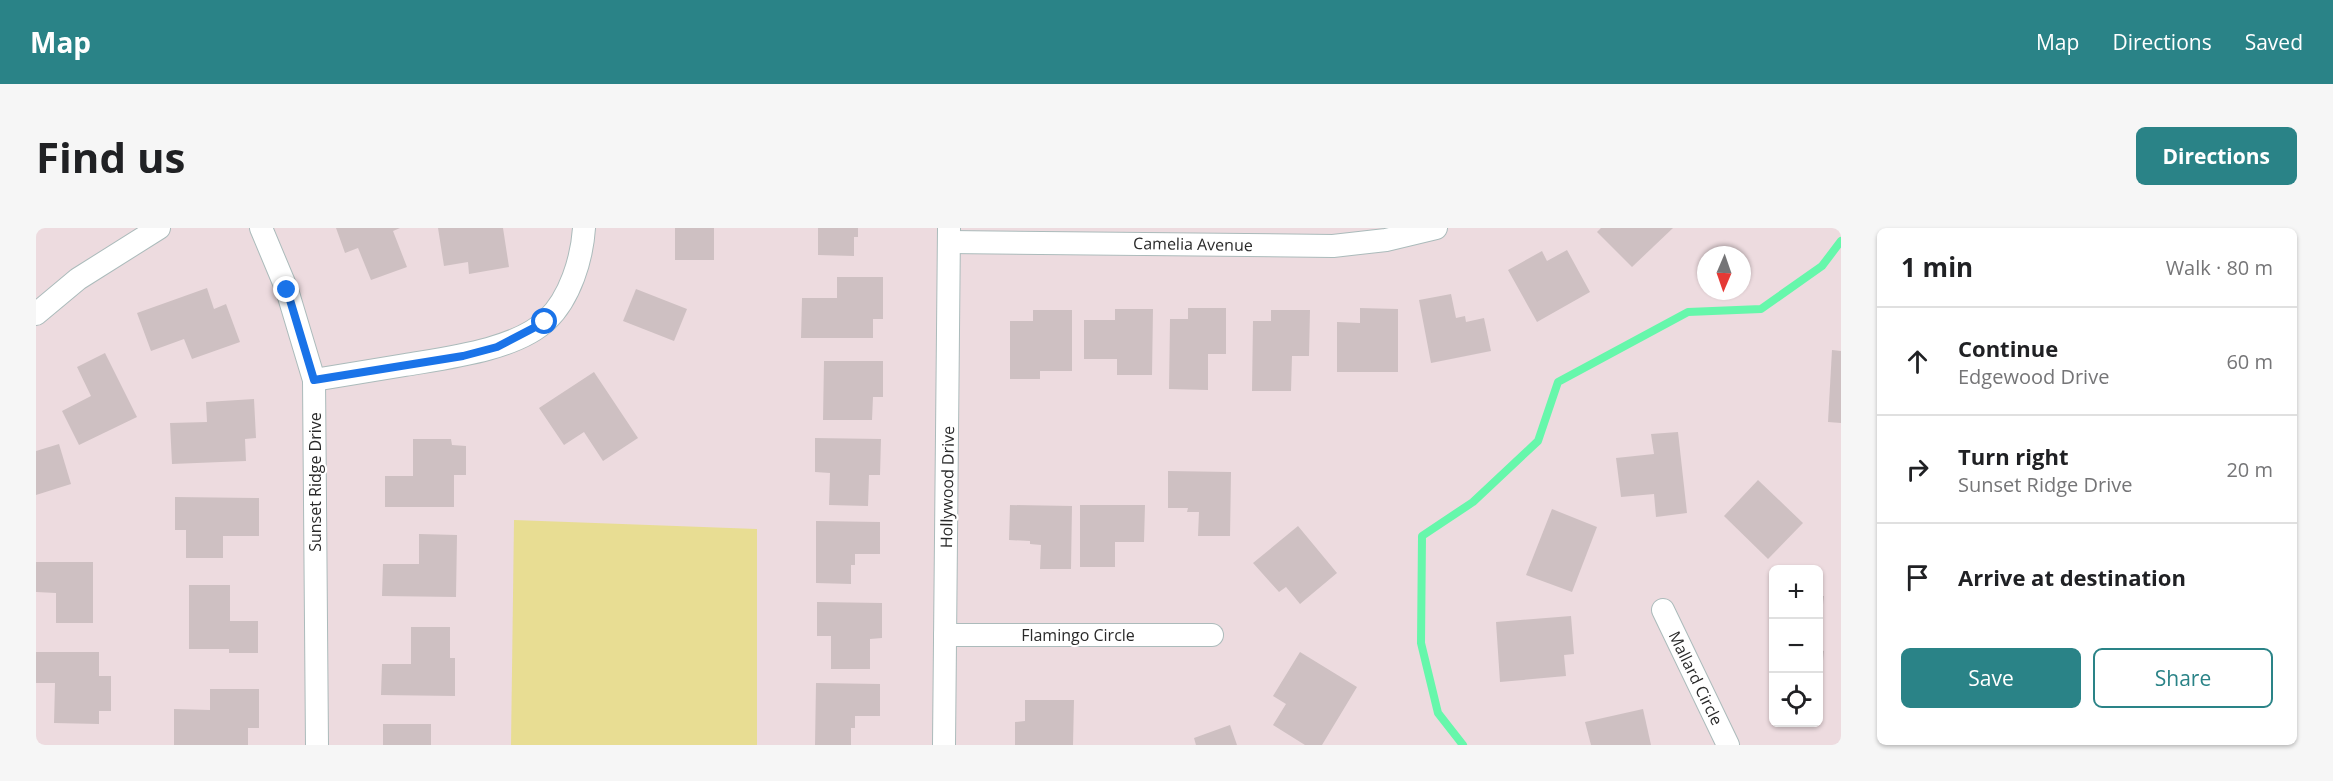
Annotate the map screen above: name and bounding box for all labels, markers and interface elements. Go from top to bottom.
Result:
text: Map [30,23,91,61]
text: Map [2036,28,2079,56]
text: Directions [2112,28,2212,56]
text: Saved [2245,28,2303,56]
button: Directions [2136,127,2297,185]
text: Find us [36,128,185,185]
street label: Camelia Avenue [1133,232,1253,256]
north arrow [1697,246,1751,300]
text: 1 min [1901,249,1973,285]
text: Walk · 80 m [2166,254,2273,281]
route end [273,276,299,302]
route start [531,308,557,334]
text: Continue [1958,333,2058,363]
icon: ahead [1901,345,1934,378]
text: 60 m [2226,348,2273,375]
text: Edgewood Drive [1958,363,2109,390]
street label: Sunset Ridge Drive [304,412,326,552]
street label: Hollywood Drive [935,426,959,548]
text: Turn right [1958,441,2069,471]
icon: right [1901,453,1934,486]
text: 20 m [2226,456,2273,483]
text: Sunset Ridge Drive [1958,471,2132,498]
icon: arrive [1901,561,1934,594]
text: Arrive at destination [1958,562,2186,592]
map controls [1769,565,1823,727]
button: + [1769,565,1823,619]
button: − [1769,619,1823,673]
street label: Flamingo Circle [1021,624,1135,646]
street label: Mallard Circle [1664,627,1728,729]
button: Save [1901,648,2081,708]
button: Share [2093,648,2273,708]
button: locate [1769,673,1823,727]

